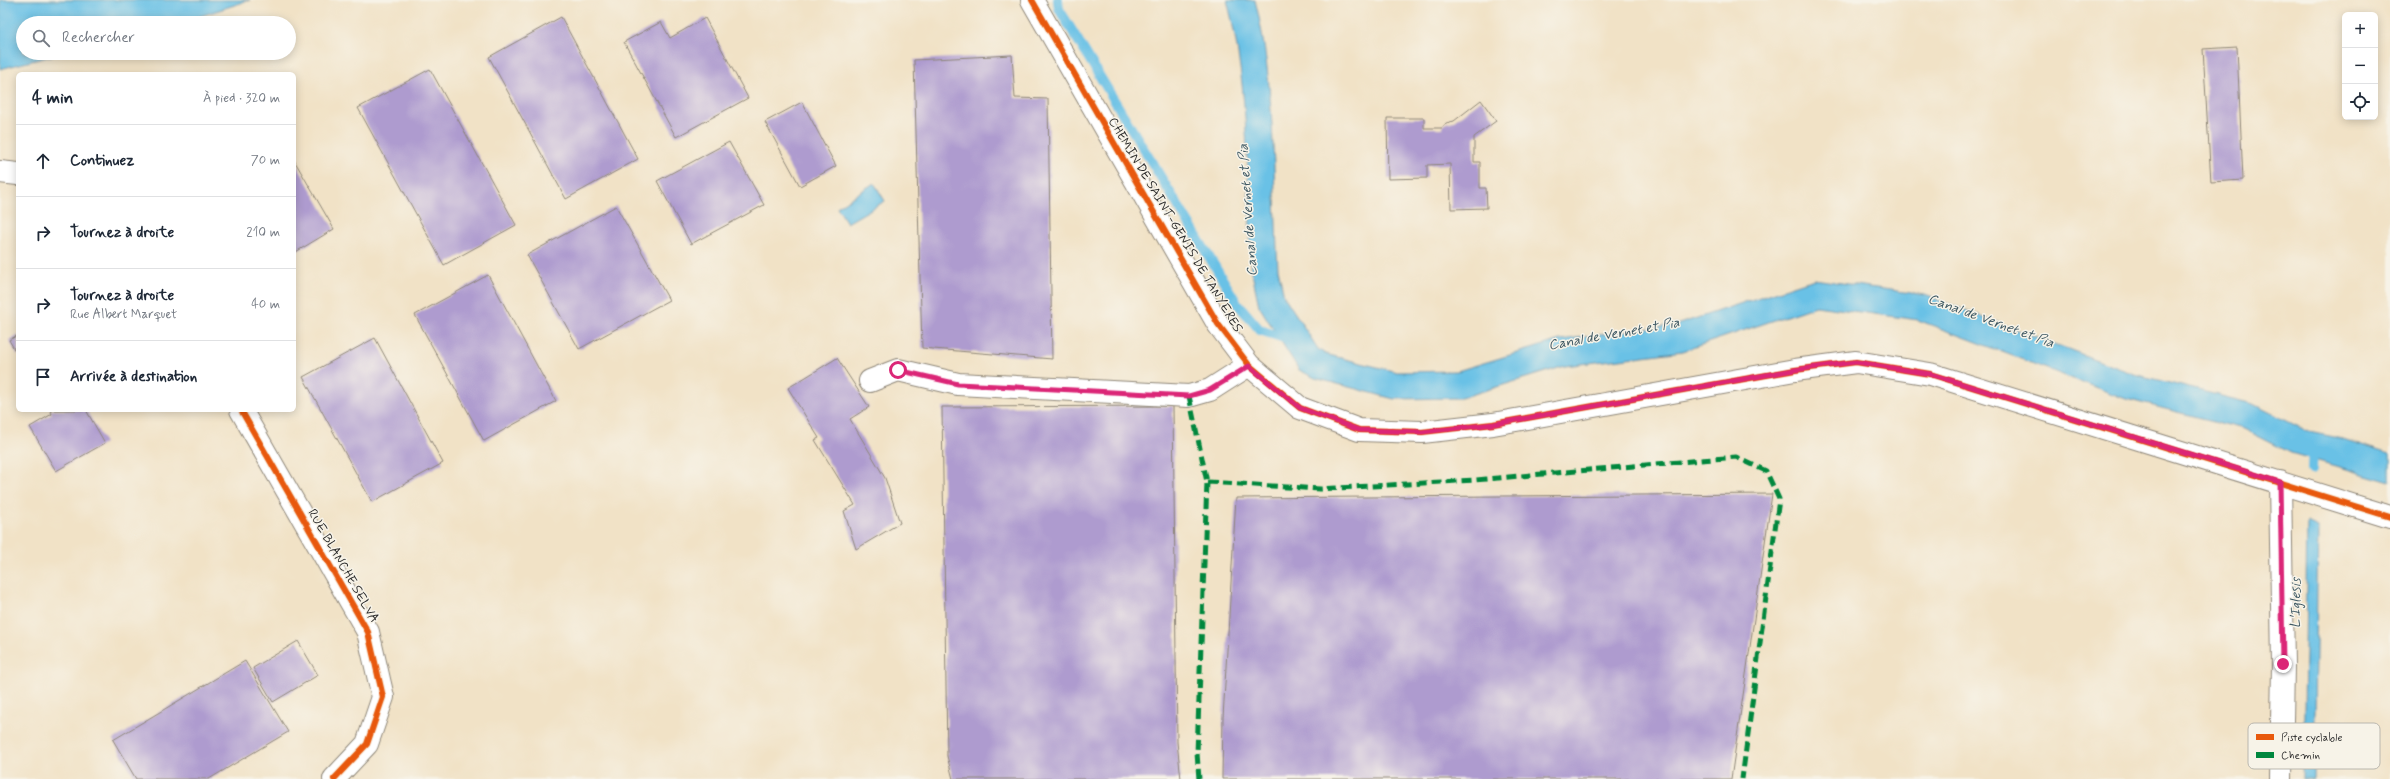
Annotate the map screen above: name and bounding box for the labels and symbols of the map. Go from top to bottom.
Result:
street label: CHEMIN DE SAINT-GENIS DE TANYERES [1104,114,1247,336]
water label: Canal de Vernet et Pia [1234,143,1262,277]
water label: Canal de Vernet et Pia [1926,290,2057,352]
water label: Canal de Vernet et Pia [1547,314,1681,354]
route start [889,361,907,379]
street label: RUE BLANCHE SELVA [303,506,383,626]
water label: L'Iglesis [2287,576,2306,628]
route end [2274,655,2292,673]
legend [2248,723,2380,769]
text: Piste cyclable [2281,731,2342,745]
text: Chemin [2281,749,2320,763]

